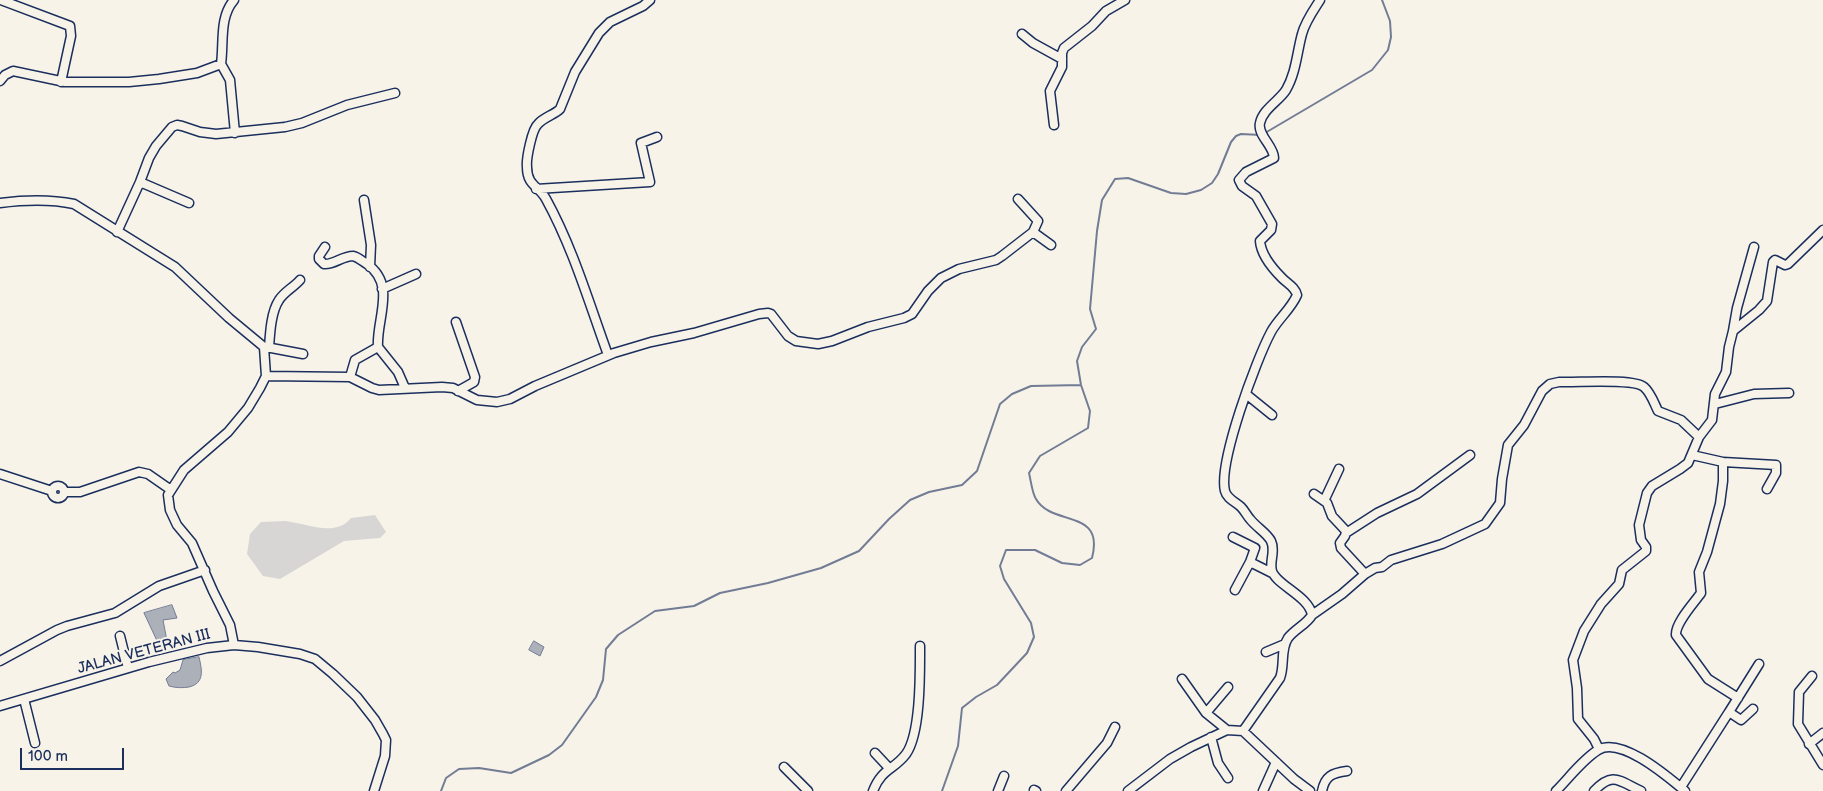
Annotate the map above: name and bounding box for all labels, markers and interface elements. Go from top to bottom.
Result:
street label: JALAN VETERAN III [76,626,212,678]
scale bar [22,738,126,770]
text: 100 m [28,747,68,766]

